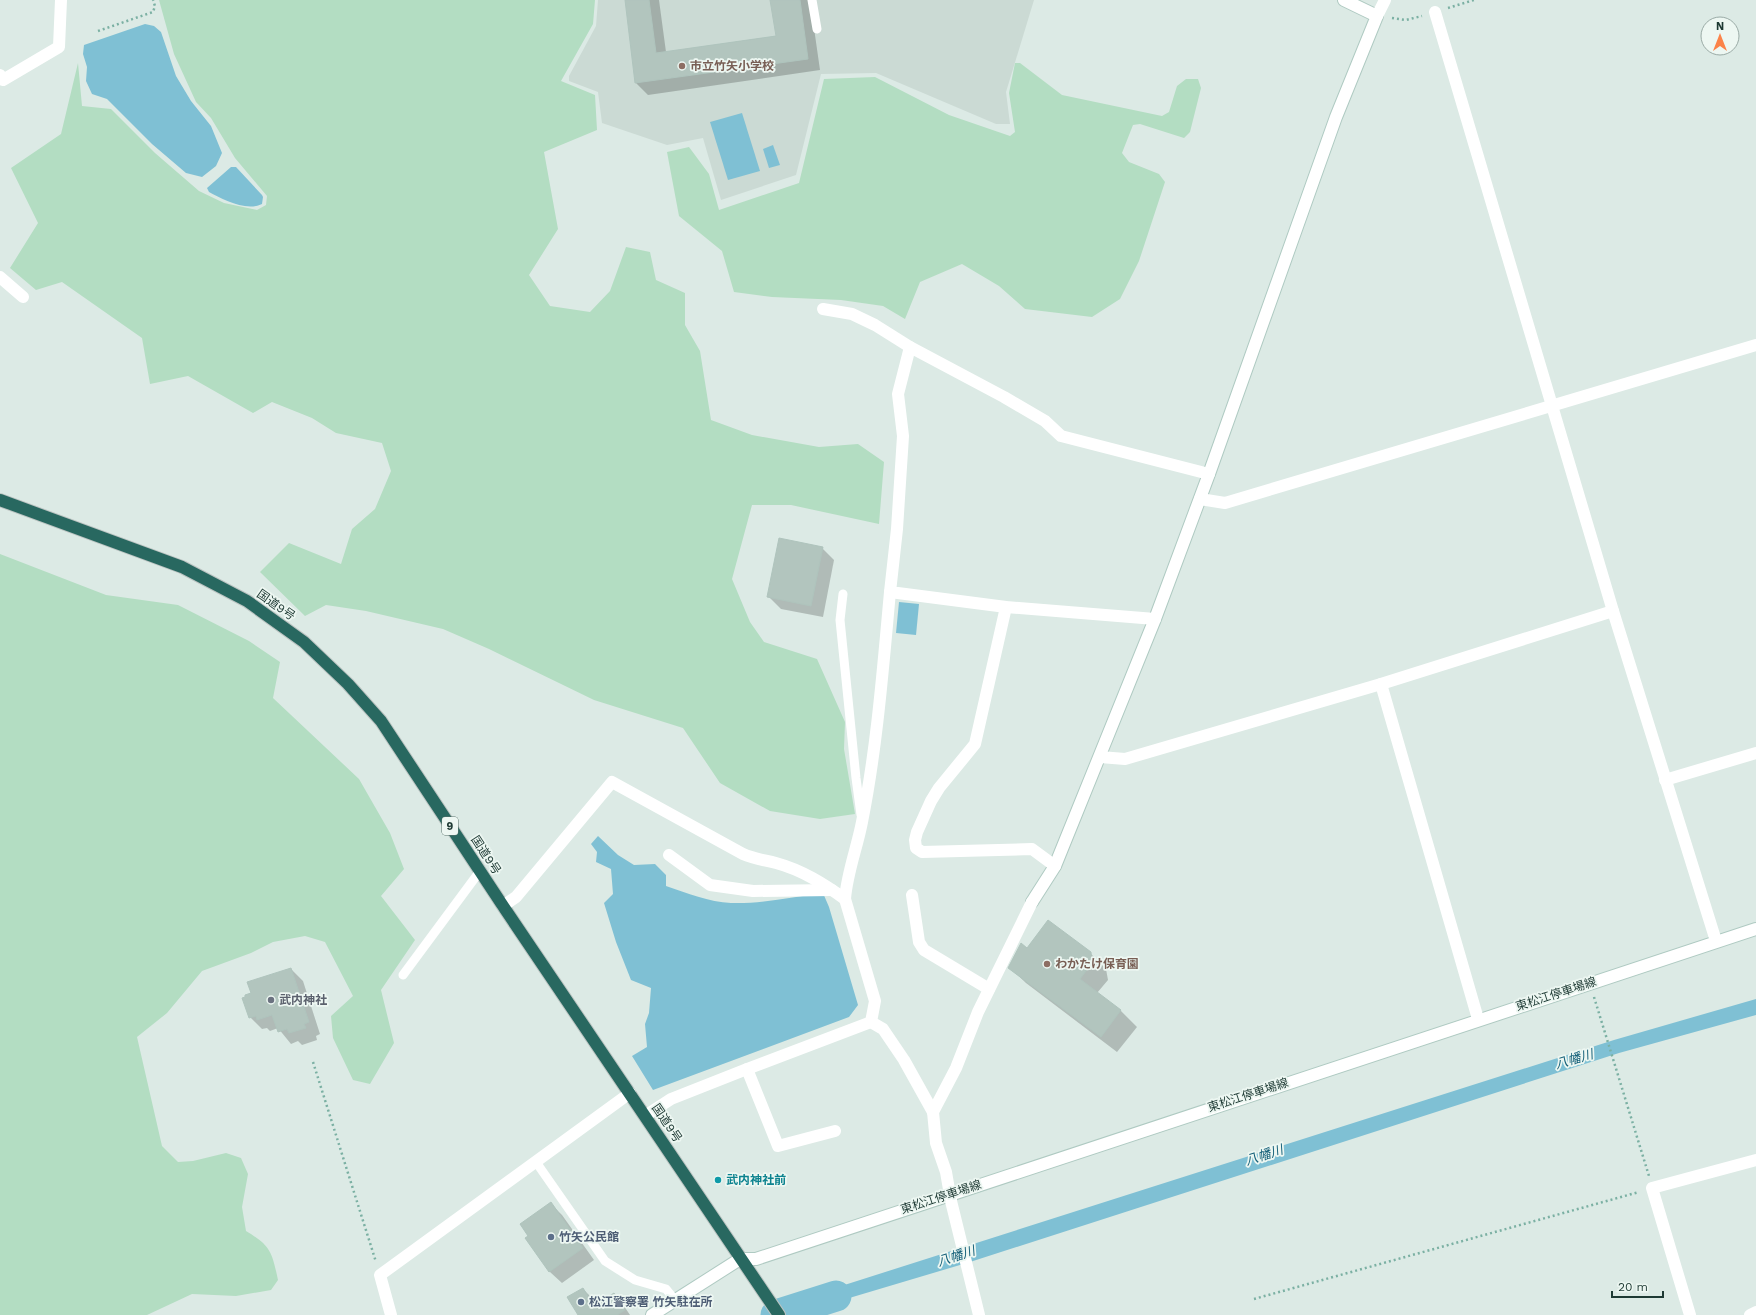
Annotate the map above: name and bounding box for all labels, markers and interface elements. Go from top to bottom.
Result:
north arrow [1700,16,1740,56]
text: N [1716,20,1724,33]
place label: 市立竹矢小学校 [690,59,774,73]
marker: 市立竹矢小学校 [677,61,687,71]
street label: 国道9号 [254,587,298,623]
road number: 9 [442,817,458,835]
street label: 国道9号 [468,833,504,877]
place label: わかたけ保育園 [1055,957,1139,971]
marker: わかたけ保育園 [1042,959,1052,969]
street label: 東松江停車場線 [1514,974,1598,1014]
place label: 武内神社 [279,993,327,1007]
marker: 武内神社 [266,995,276,1005]
water label: 八幡川 [1553,1046,1597,1072]
street label: 東松江停車場線 [1206,1075,1290,1115]
street label: 国道9号 [649,1101,685,1145]
water label: 八幡川 [1243,1141,1287,1168]
place label: 武内神社前 [726,1173,786,1187]
marker: 武内神社前 [713,1175,723,1185]
street label: 東松江停車場線 [899,1177,983,1217]
place label: 竹矢公民館 [559,1230,619,1244]
marker: 竹矢公民館 [546,1232,556,1242]
water label: 八幡川 [935,1242,979,1269]
scale bar [1612,1273,1663,1299]
text: 20 m [1618,1280,1648,1294]
place label: 松江警察署 竹矢駐在所 [589,1295,712,1309]
marker: 松江警察署 竹矢駐在所 [576,1297,586,1307]

